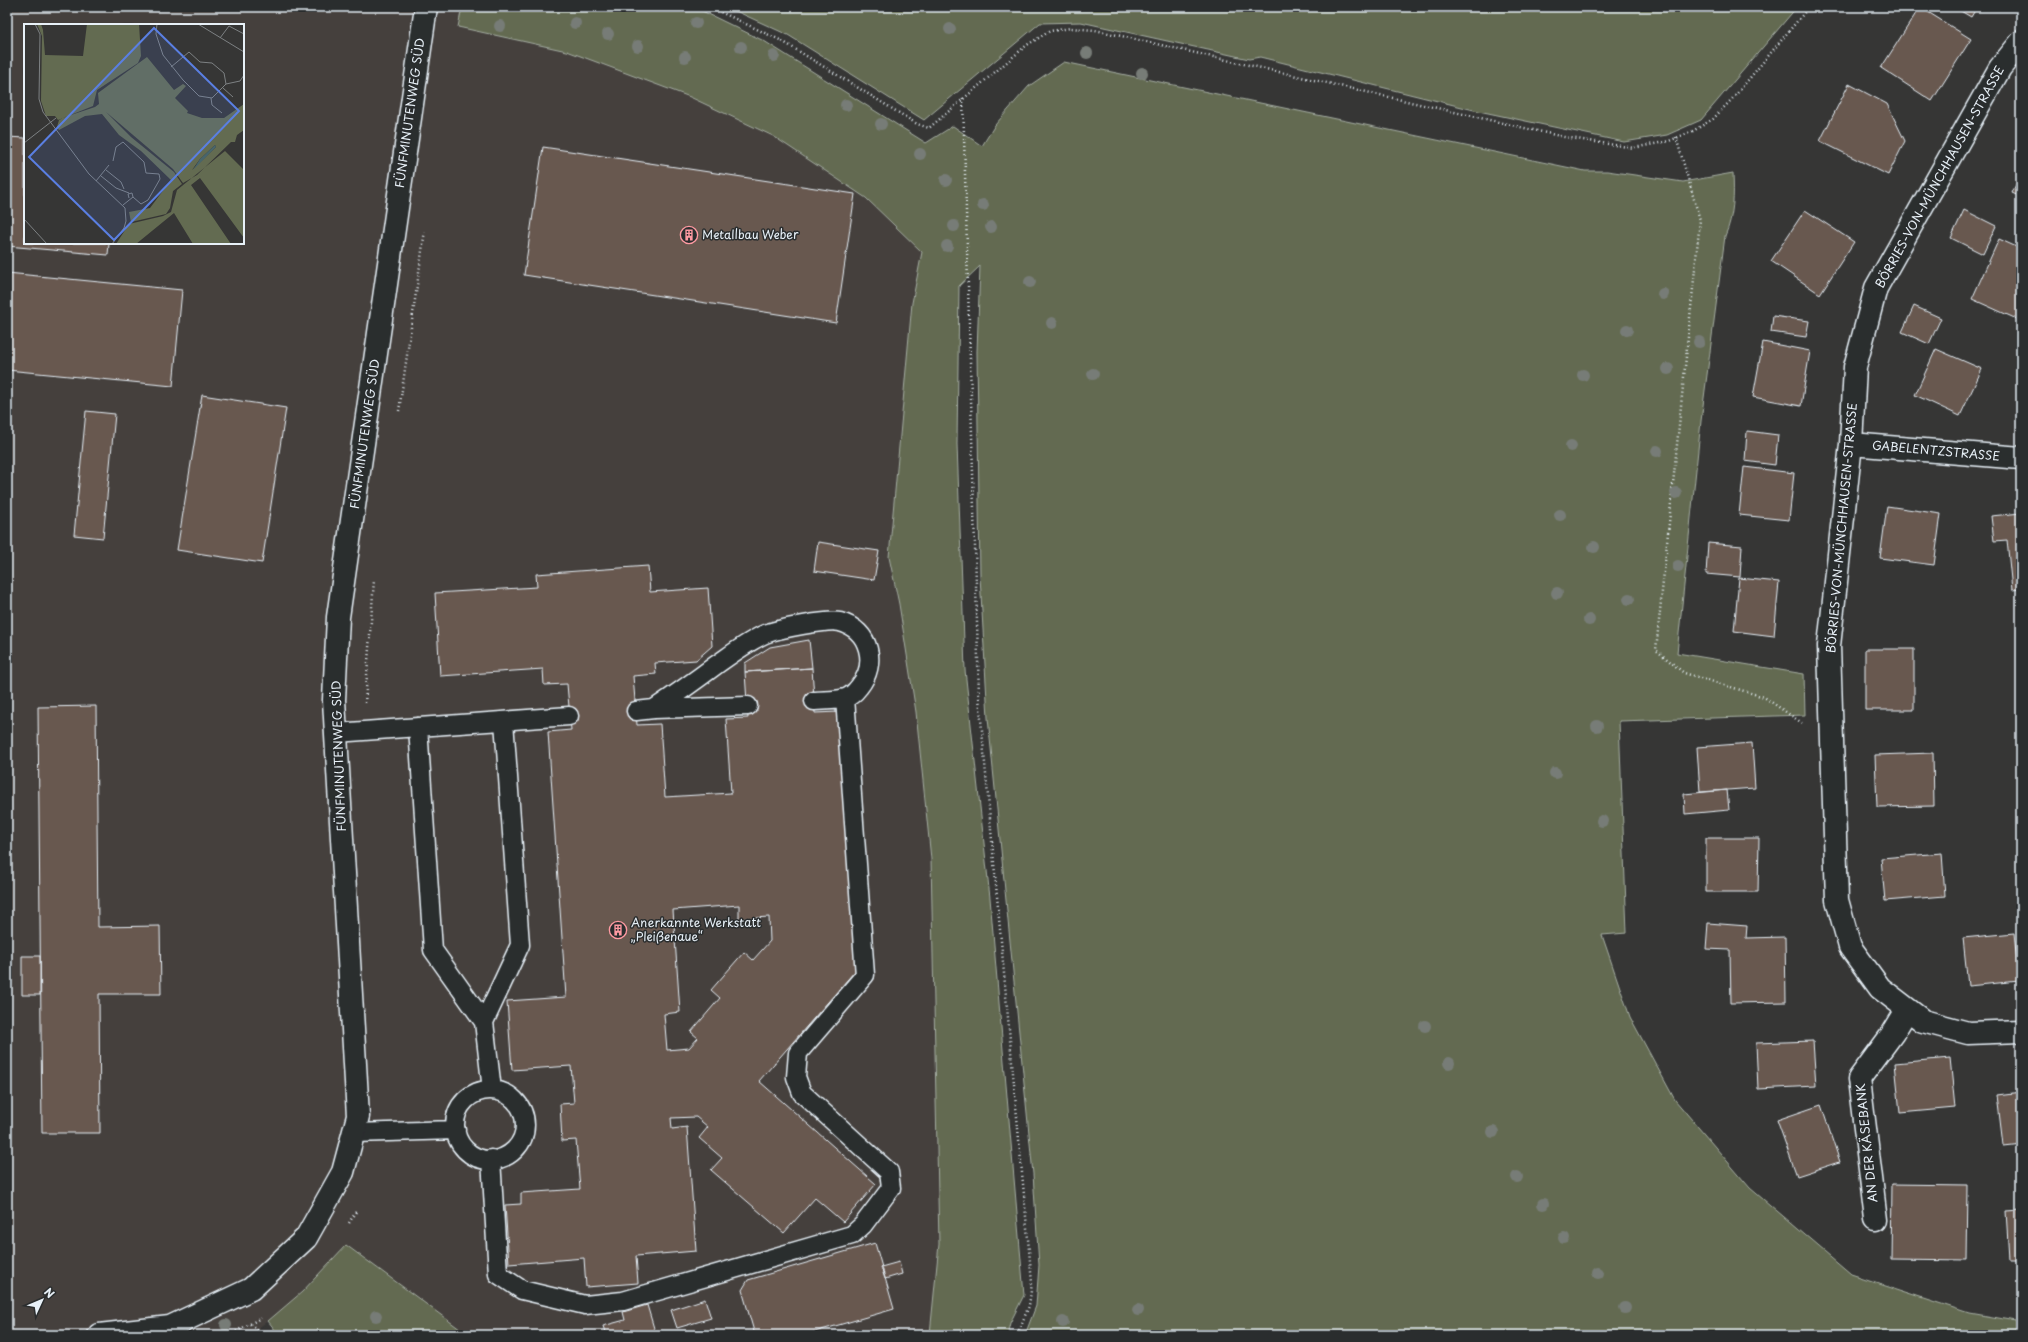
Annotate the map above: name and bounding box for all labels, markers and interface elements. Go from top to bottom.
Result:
inset map [24,24,244,244]
street label: FÜNFMINUTENWEG SÜD [390,37,428,189]
street label: BÖRRIES-VON-MÜNCHHAUSEN-STRASSE [1870,62,2008,291]
building icon: Metallbau Weber [679,225,699,245]
place label: Metallbau Weber [702,225,799,243]
street label: FÜNFMINUTENWEG SÜD [345,358,383,510]
street label: BÖRRIES-VON-MÜNCHHAUSEN-STRASSE [1821,402,1861,654]
street label: GABELENTZSTRASSE [1871,435,2001,465]
street label: FÜNFMINUTENWEG SÜD [326,680,350,832]
place label: Anerkannte Werkstatt „Pleißenaue“ [631,913,761,945]
building icon: Anerkannte Werkstatt „Pleißenaue“ [608,920,628,940]
street label: AN DER KÄSEBANK [1851,1083,1881,1203]
north arrow [22,1280,62,1320]
text: N [40,1284,59,1302]

